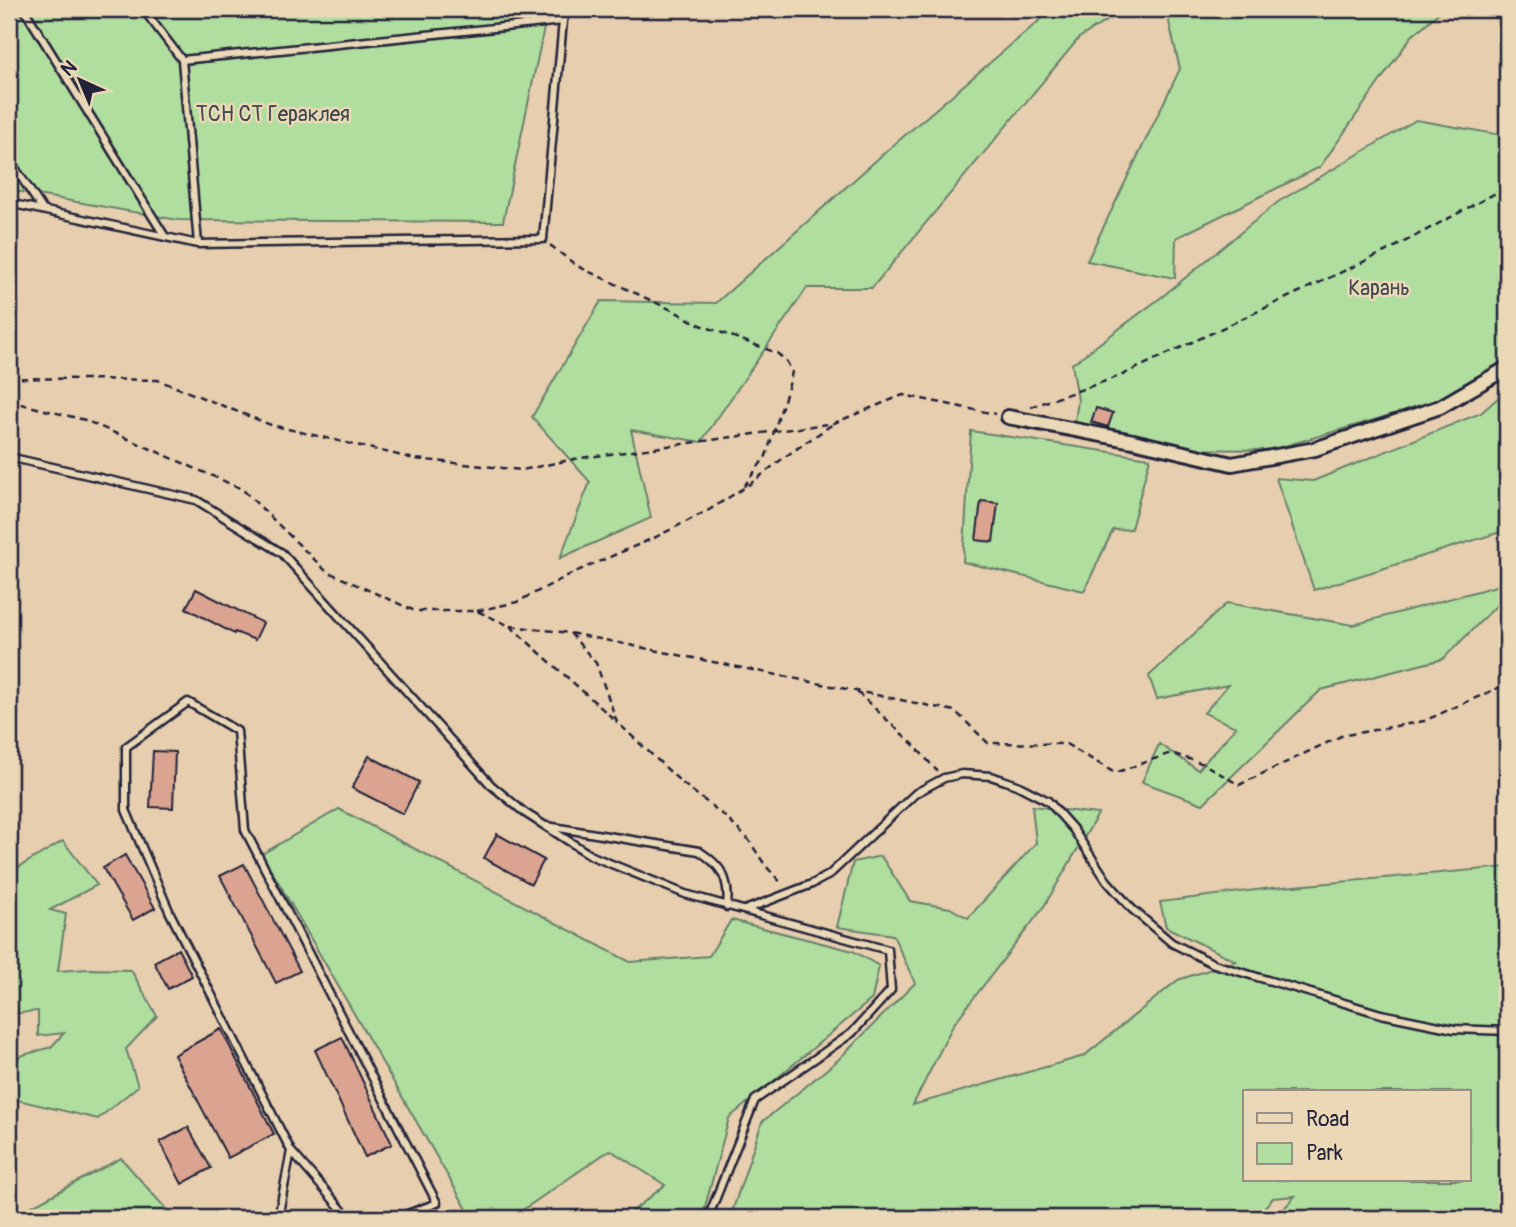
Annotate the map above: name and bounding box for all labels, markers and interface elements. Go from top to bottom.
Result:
north arrow [46,46,116,116]
text: N [56,55,82,82]
park label: ТСН СТ Гераклея [196,101,350,128]
park label: Карань [1348,275,1410,302]
legend [1243,1090,1470,1182]
text: Road [1306,1106,1350,1133]
text: Park [1306,1140,1343,1167]

